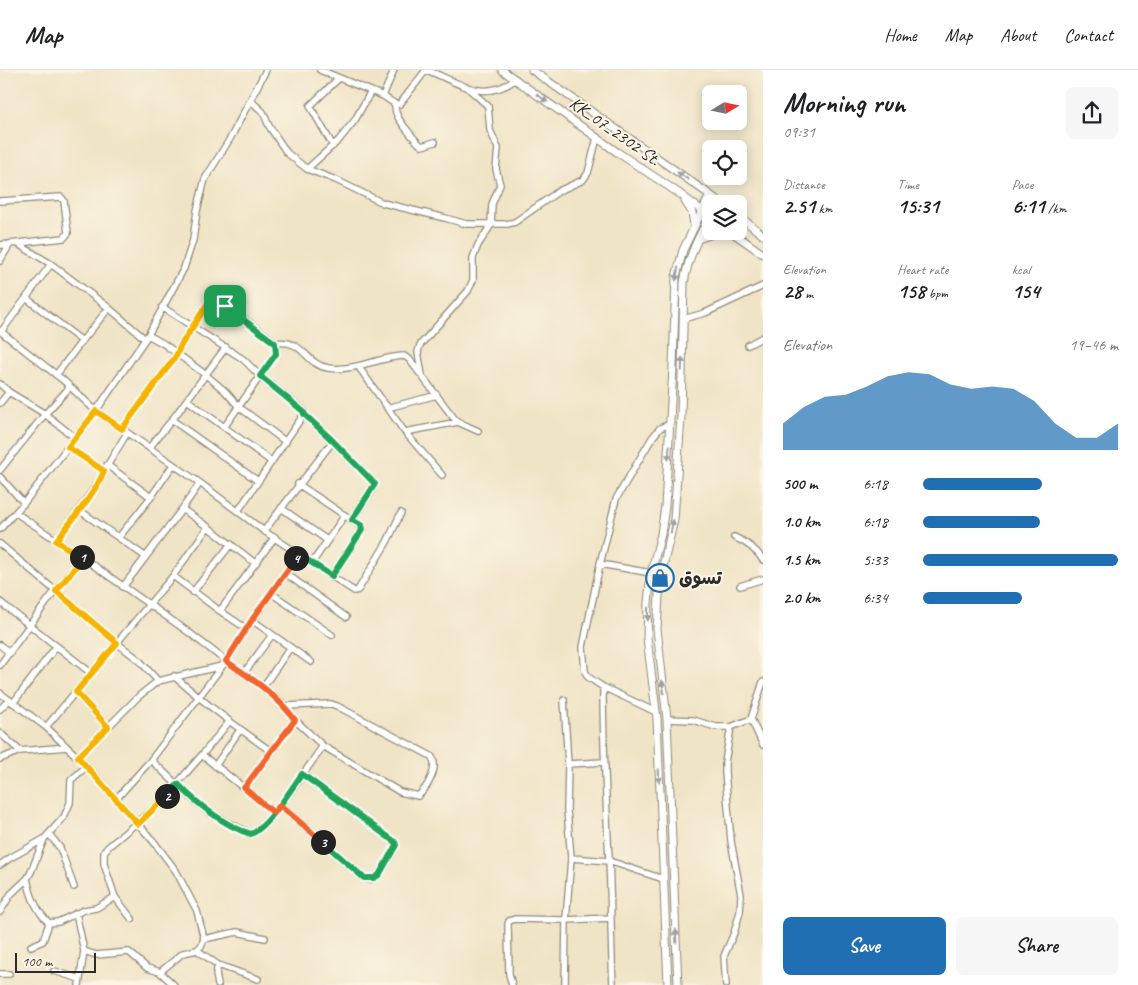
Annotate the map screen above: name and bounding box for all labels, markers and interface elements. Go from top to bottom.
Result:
text: Map [25,20,62,50]
text: Home [884,24,917,46]
text: Map [945,24,972,46]
text: About [1000,24,1036,46]
text: Contact [1064,24,1113,46]
north arrow [702,85,748,130]
map controls [702,85,747,240]
text: Morning run [783,85,905,120]
button: share [1066,87,1118,139]
street label: KK_07_2302 St. [565,92,665,171]
one-way arrow [535,93,549,103]
text: 09:31 [783,122,815,142]
button: locate [702,140,747,185]
one-way arrow [676,171,690,181]
text: Distance [783,176,825,193]
text: Time [897,176,919,193]
text: Pace [1012,176,1033,193]
text: 2.51 [783,193,815,219]
text: 15:31 [897,193,939,219]
text: 6:11 [1012,193,1045,219]
button: layers [702,195,747,240]
text: km [815,200,832,217]
text: /km [1045,200,1066,217]
text: Elevation [783,261,826,278]
text: Heart rate [897,261,948,278]
text: kcal [1012,261,1030,278]
one-way arrow [673,266,681,282]
text: 28 [783,278,802,304]
text: 158 [897,278,925,304]
text: 154 [1012,278,1040,304]
pin [204,285,246,327]
text: m [802,285,813,302]
text: bpm [925,285,948,302]
icon: arrive [211,292,239,320]
text: Elevation [783,335,832,355]
text: 19–46 m [1069,335,1118,355]
one-way arrow [678,356,686,372]
one-way arrow [664,445,672,461]
text: 500 m [783,474,817,494]
text: 6:18 [863,474,888,494]
text: 1.0 km [783,512,820,532]
text: 6:18 [863,512,888,532]
one-way arrow [669,518,677,534]
pin: 1 [70,544,94,570]
pin: 4 [284,546,308,570]
text: 1 [79,549,86,566]
text: 4 [293,550,300,567]
text: 1.5 km [783,550,820,570]
text: 5:33 [863,550,888,570]
shop icon: تسوق [645,563,675,593]
place label: تسوق [679,567,722,589]
text: 2.0 km [783,588,820,608]
text: 6:34 [863,588,888,608]
one-way arrow [643,606,651,622]
one-way arrow [659,678,667,694]
one-way arrow [656,768,664,784]
pin: 2 [154,784,180,808]
text: 2 [164,788,171,805]
pin: 3 [310,830,336,854]
text: 3 [320,834,327,851]
button: Save [783,917,946,975]
button: Share [956,917,1118,975]
one-way arrow [671,928,679,944]
scale bar [15,950,96,973]
text: 100 m [22,953,52,970]

